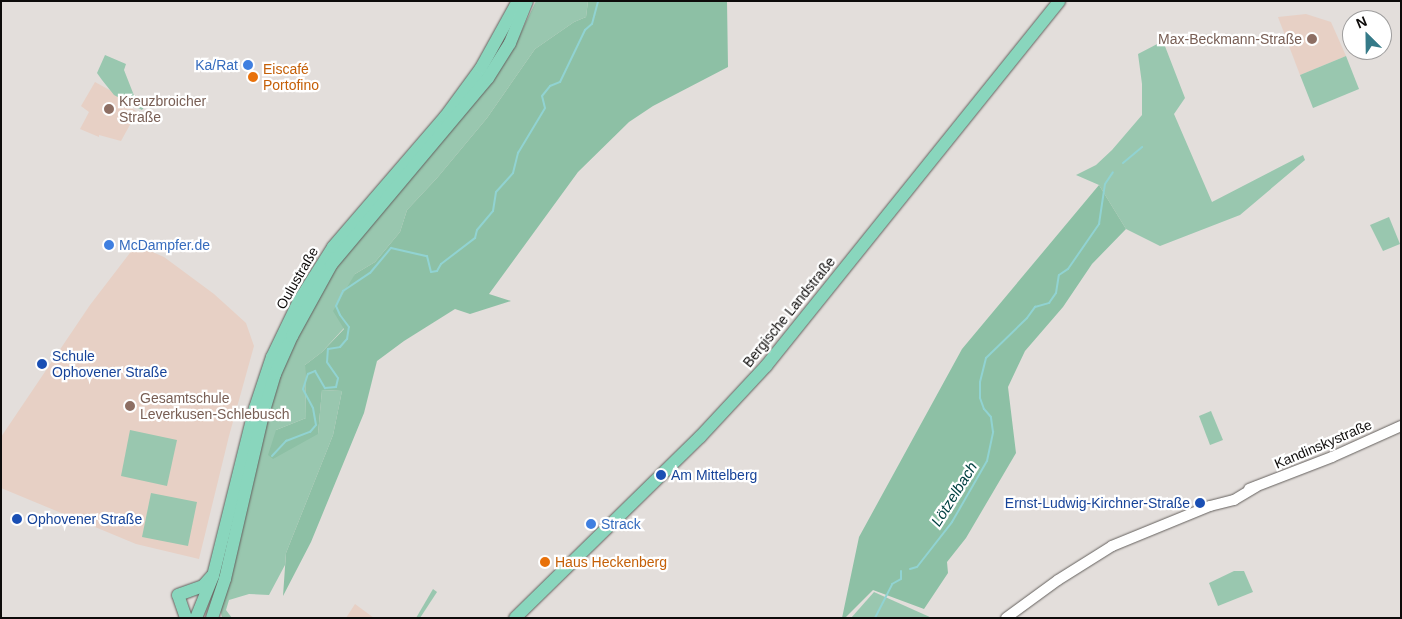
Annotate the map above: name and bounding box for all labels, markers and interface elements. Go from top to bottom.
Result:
north arrow [1342,10,1392,60]
text: N [1354,13,1369,31]
place label: Max-Beckmann-Straße [1158,31,1302,47]
marker: Max-Beckmann-Straße [1306,33,1318,45]
place label: Ka/Rat [195,57,238,73]
marker: Ka/Rat [242,59,254,71]
place label: Eiscafé Portofino [263,61,319,94]
marker: Eiscafé Portofino [247,71,259,83]
place label: Kreuzbroicher Straße [119,93,206,125]
marker: Kreuzbroicher Straße [103,103,115,115]
place label: McDampfer.de [119,237,210,253]
marker: McDampfer.de [103,239,115,251]
street label: Oulustraße [272,244,322,312]
street label: Bergische Landstraße [739,253,839,371]
place label: Schule Ophovener Straße [52,348,167,381]
marker: Schule Ophovener Straße [36,358,48,370]
place label: Gesamtschule Leverkusen-Schlebusch [140,390,289,422]
marker: Gesamtschule Leverkusen-Schlebusch [124,400,136,412]
street label: Kandinskystraße [1272,416,1374,472]
water label: Lötzelbach [927,458,981,530]
place label: Am Mittelberg [671,467,757,483]
marker: Am Mittelberg [655,469,667,481]
place label: Ernst-Ludwig-Kirchner-Straße [1005,495,1190,511]
marker: Ernst-Ludwig-Kirchner-Straße [1194,497,1206,509]
place label: Ophovener Straße [27,511,142,527]
marker: Ophovener Straße [11,513,23,525]
place label: Strack [601,516,641,532]
marker: Strack [585,518,597,530]
place label: Haus Heckenberg [555,554,667,570]
marker: Haus Heckenberg [539,556,551,568]

